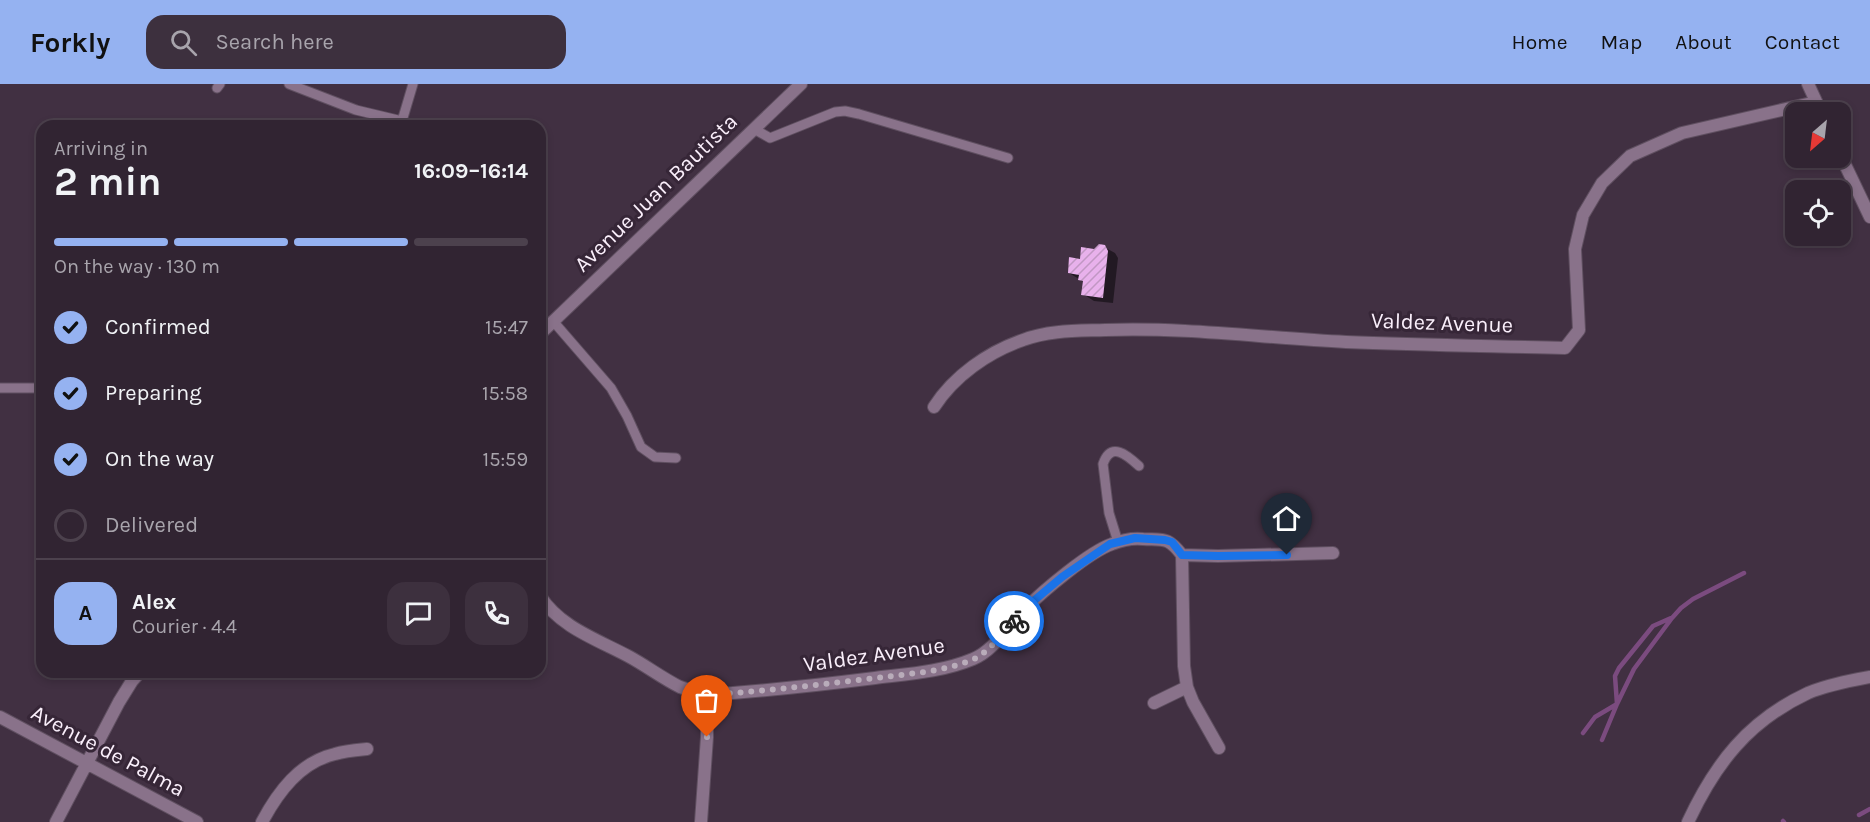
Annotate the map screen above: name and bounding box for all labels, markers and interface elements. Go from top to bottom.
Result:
search box [146,15,566,69]
text: Forkly [30,26,110,59]
icon: search [167,26,200,59]
text: Search here [215,29,334,55]
text: Home [1512,30,1568,54]
text: Map [1601,30,1642,54]
text: About [1675,30,1732,54]
text: Contact [1765,30,1840,54]
north arrow [1785,102,1851,168]
map controls [1785,102,1851,246]
street label: Avenue Juan Bautista [569,109,743,277]
text: Arriving in [54,137,148,160]
text: 16:09–16:14 [414,158,528,184]
text: 2 min [54,159,162,205]
button: locate [1785,180,1851,246]
text: On the way · 130 m [54,255,220,278]
street label: Valdez Avenue [1370,308,1514,338]
icon: check [54,311,87,344]
text: Confirmed [105,314,211,340]
text: 15:47 [485,316,528,339]
icon: check [54,377,87,410]
text: Preparing [105,380,202,406]
text: 15:58 [482,382,528,405]
icon: check [54,443,87,476]
text: On the way [105,446,214,472]
text: 15:59 [483,448,528,471]
pin [1261,493,1312,555]
icon: home [1270,502,1303,535]
text: Delivered [105,512,198,538]
button: chat [387,582,450,645]
button: phone [465,582,528,645]
text: Alex [132,589,176,615]
courier [984,591,1044,651]
text: A [79,600,92,626]
icon: bike [998,605,1031,638]
text: Courier · 4.4 [132,615,237,638]
street label: Valdez Avenue [802,632,946,678]
pin [681,675,732,737]
icon: bag [690,684,723,717]
street label: Avenue de Palma [27,700,189,802]

